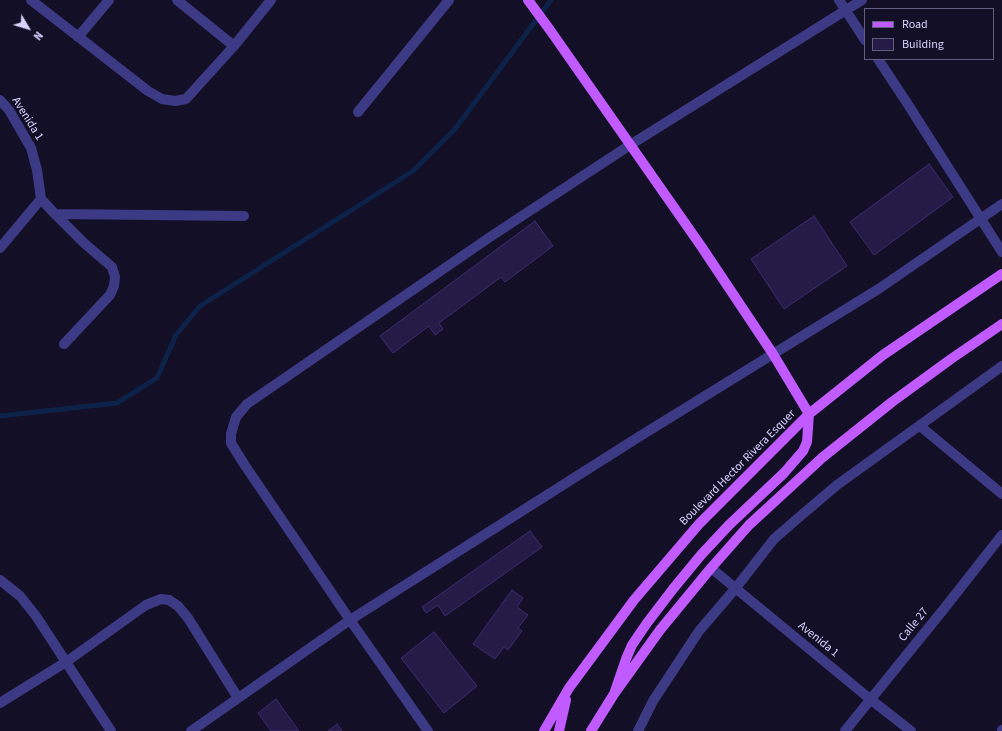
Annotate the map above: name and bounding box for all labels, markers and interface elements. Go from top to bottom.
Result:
north arrow [8,8,48,48]
legend [864,8,994,60]
text: Road [902,16,928,33]
text: N [30,28,46,43]
text: Building [902,36,944,53]
street label: Avenida 1 [8,95,46,143]
street label: Boulevard Hector Rivera Esquer [677,407,799,529]
street label: Calle 27 [896,605,932,645]
street label: Avenida 1 [795,619,841,661]

